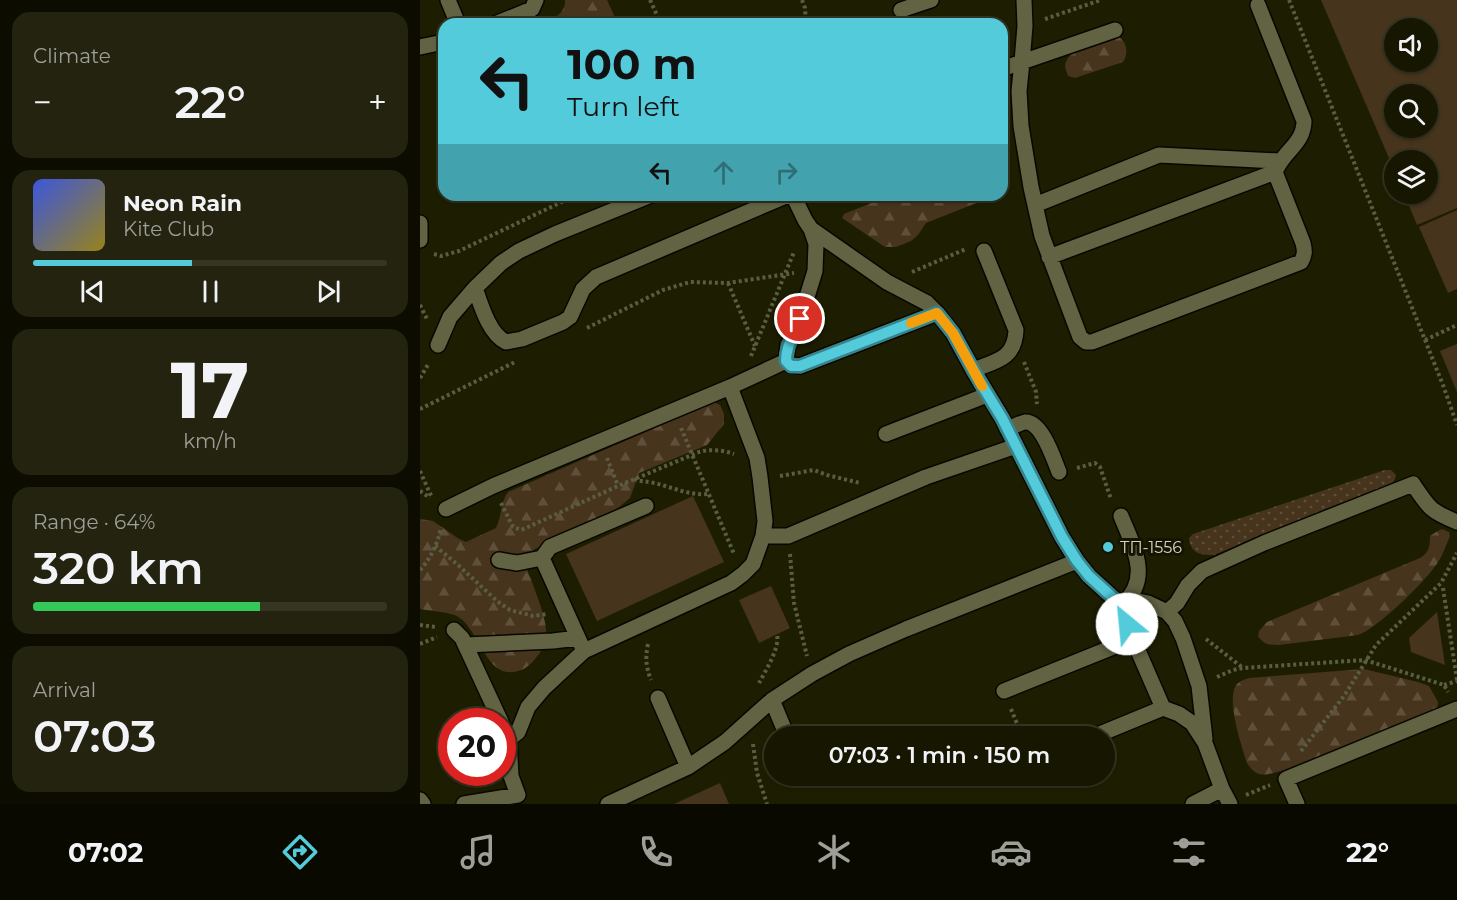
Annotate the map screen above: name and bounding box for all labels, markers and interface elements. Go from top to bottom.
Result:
map controls [1384,18,1438,204]
button: sound [1384,18,1438,72]
text: 100 m [567,38,696,90]
icon: left [468,42,546,120]
text: Climate [33,44,111,68]
text: 22° [174,74,246,129]
text: − [33,82,52,122]
text: + [368,82,387,122]
button: search [1384,84,1438,138]
text: Turn left [567,90,680,123]
button: layers [1384,150,1438,204]
icon: left [644,156,677,189]
icon: ahead [707,156,740,189]
icon: right [770,156,803,189]
text: Neon Rain [123,190,242,217]
text: Kite Club [123,217,214,241]
icon: previous [76,275,109,308]
icon: pause [194,275,227,308]
icon: next [312,275,345,308]
pin [774,293,825,344]
icon: arrive [783,302,816,335]
text: 17 [171,342,249,438]
text: km/h [183,429,237,453]
text: Range · 64% [33,510,155,534]
place label: ТП-1556 [1120,538,1182,557]
text: 320 km [33,540,204,595]
marker: ТП-1556 [1101,540,1115,554]
position arrow [1095,592,1159,656]
text: Arrival [33,678,96,702]
text: 07:03 [33,708,157,763]
speed limit sign: 20 [438,708,516,786]
text: 07:03 · 1 min · 150 m [829,742,1050,769]
icon: directions [279,831,321,873]
icon: music [457,831,499,873]
icon: phone [635,831,677,873]
icon: climate [813,831,855,873]
icon: car [990,831,1032,873]
icon: filters [1168,831,1210,873]
text: 07:02 [68,836,144,869]
text: 22° [1346,836,1389,869]

